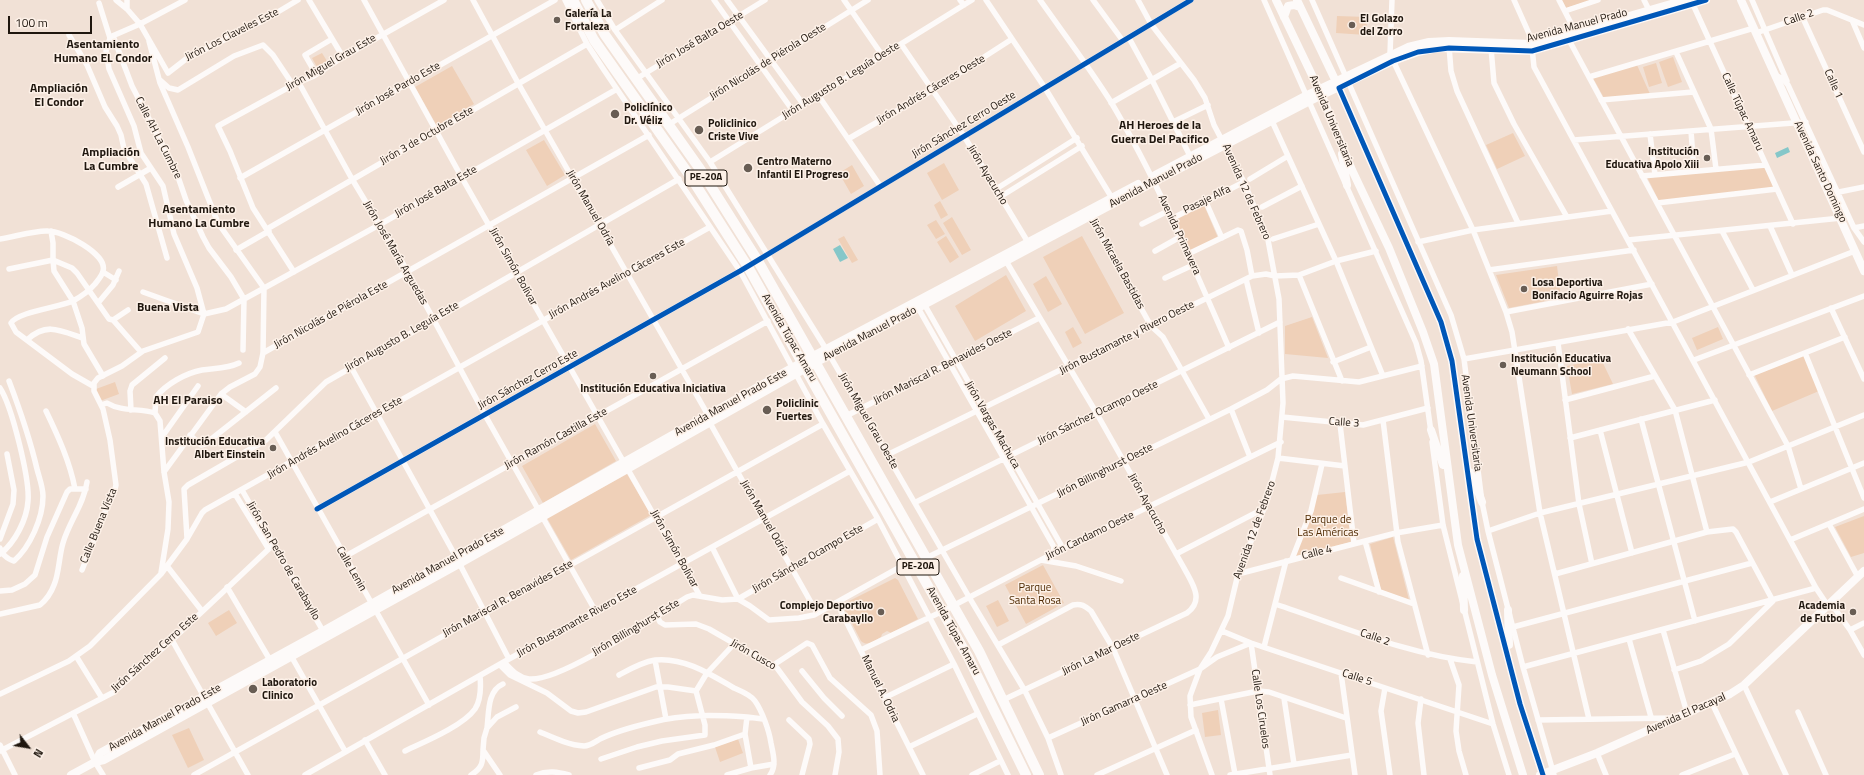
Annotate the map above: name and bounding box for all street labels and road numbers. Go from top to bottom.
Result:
street label: Jirón Los Claveles Este [183,6,281,64]
street label: Avenida Manuel Prado [1525,6,1629,46]
street label: Calle 2 [1782,7,1816,29]
street label: Jirón José Balta Oeste [654,9,746,71]
street label: Jirón Nicolás de Piérola Oeste [707,21,829,103]
street label: Jirón Miguel Grau Este [284,32,378,94]
street label: Jirón Augusto B. Leguía Oeste [780,39,902,123]
street label: Jirón Andrés Cáceres Oeste [874,52,988,128]
street label: Jirón José Pardo Este [353,59,443,119]
street label: Calle 1 [1821,67,1845,101]
street label: Calle Túpac Amaru [1718,71,1766,153]
street label: Avenida Universitaria [1306,73,1356,169]
street label: Jirón Sánchez Cerro Oeste [910,89,1018,161]
street label: Calle AH La Cumbre [132,95,184,181]
street label: Jirón 3 de Octubre Este [378,104,476,168]
street label: Avenida Santo Domingo [1791,119,1849,225]
street label: Avenida 12 de Febrero [1219,142,1273,242]
street label: Jirón Ayacucho [964,143,1010,207]
street label: Avenida Manuel Prado [1107,151,1205,211]
street label: Jirón José Balta Este [393,163,479,221]
street label: Jirón Manuel Odría [563,168,617,248]
road number: PE-20A [685,170,727,186]
street label: Pasaje Alfa [1181,183,1233,217]
street label: Avenida Primavera [1155,193,1203,277]
street label: Jirón José María Arguedas [360,199,430,307]
street label: Jirón Micaela Bastidas [1087,216,1147,312]
street label: Jirón Simón Bolívar [486,226,540,308]
street label: Jirón Andrés Avelino Cáceres Este [547,236,687,322]
street label: Jirón Nicolás de Piérola Este [272,278,390,352]
street label: Avenida Túpac Amaru [758,292,820,384]
street label: Jirón Bustamante y Rivero Oeste [1057,298,1197,378]
street label: Jirón Augusto B. Leguía Este [343,299,461,375]
street label: Avenida Manuel Prado [821,304,919,364]
street label: Jirón Mariscal R. Benavides Oeste [871,326,1015,408]
street label: Jirón Sánchez Cerro Este [476,347,580,413]
street label: Avenida Manuel Prado Este [672,367,790,439]
street label: Jirón Miguel Grau Oeste [835,371,901,471]
street label: Avenida Universitaria [1458,374,1484,472]
street label: Jirón Sánchez Ocampo Oeste [1036,378,1160,448]
street label: Jirón Vargas Machuca [962,379,1022,471]
street label: Jirón Andrés Avelino Cáceres Este [265,394,405,482]
street label: Jirón Ramón Castilla Este [502,405,610,473]
street label: Calle 3 [1328,415,1360,431]
street label: Jirón Billinghurst Oeste [1055,441,1155,501]
street label: Jirón Ayacucho [1125,471,1169,537]
street label: Jirón Manuel Odría [737,478,791,558]
street label: Avenida 12 de Febrero [1231,479,1279,581]
street label: Calle Buena Vista [78,487,120,565]
street label: Jirón San Pedro de Carabayllo [244,499,322,623]
street label: Jirón Simón Bolívar [647,508,701,590]
street label: Jirón Candamo Oeste [1044,509,1136,563]
street label: Jirón Sánchez Ocampo Este [750,522,866,596]
street label: Avenida Manuel Prado Este [389,525,507,597]
street label: Calle 4 [1301,543,1333,563]
street label: Calle Lenin [333,544,369,594]
street label: Jirón Mariscal R. Benavides Este [440,558,576,640]
road number: PE-20A [897,559,939,575]
street label: Jirón Bustamante Rivero Este [515,583,639,661]
street label: Avenida Túpac Amaru [923,584,983,678]
street label: Jirón Billinghurst Este [590,597,682,659]
street label: Jirón Sánchez Cerro Este [109,611,201,695]
street label: Calle 2 [1358,627,1392,649]
street label: Jirón La Mar Oeste [1060,629,1142,679]
street label: Jirón Cusco [728,637,778,673]
street label: Manuel A. Odria [858,653,902,725]
street label: Calle 5 [1340,667,1374,689]
street label: Calle Los Ciruelos [1248,668,1272,750]
street label: Jirón Gamarra Oeste [1079,679,1169,729]
street label: Avenida Manuel Prado Este [106,682,224,754]
street label: Avenida El Pacayal [1644,691,1728,737]

